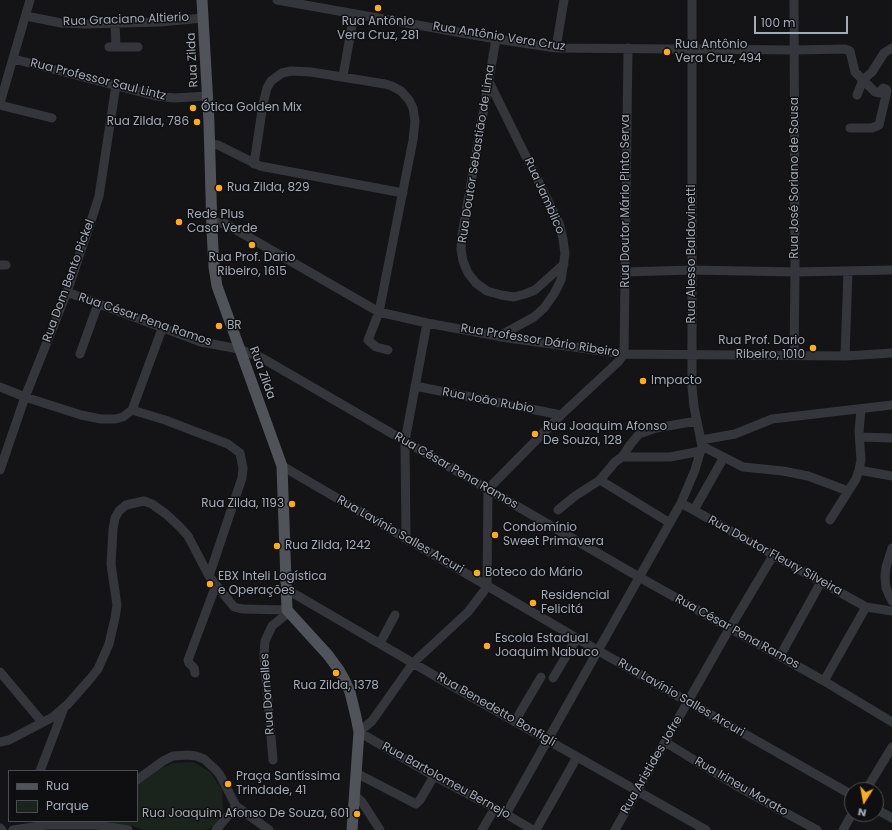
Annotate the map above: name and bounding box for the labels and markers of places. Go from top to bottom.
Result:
marker: Rua Antônio Vera Cruz, 281 [373,3,383,13]
place label: Rua Antônio Vera Cruz, 281 [337,15,419,43]
place label: Rua Antônio Vera Cruz, 494 [675,38,761,66]
marker: Rua Antônio Vera Cruz, 494 [662,47,672,57]
place label: Ótica Golden Mix [201,101,302,115]
marker: Ótica Golden Mix [188,103,198,113]
place label: Rua Zilda, 786 [107,115,189,129]
marker: Rua Zilda, 786 [192,117,202,127]
place label: Rua Zilda, 829 [227,181,310,195]
marker: Rua Zilda, 829 [214,183,224,193]
place label: Rede Plus Casa Verde [187,208,258,236]
marker: Rede Plus Casa Verde [174,217,184,227]
marker: Rua Prof. Dario Ribeiro, 1615 [247,240,257,250]
place label: Rua Prof. Dario Ribeiro, 1615 [209,251,295,279]
place label: BR [227,319,242,333]
marker: BR [214,321,224,331]
place label: Rua Prof. Dario Ribeiro, 1010 [718,334,805,362]
marker: Rua Prof. Dario Ribeiro, 1010 [808,343,818,353]
place label: Impacto [651,374,702,388]
marker: Impacto [638,376,648,386]
place label: Rua Joaquim Afonso De Souza, 128 [543,420,667,448]
marker: Rua Joaquim Afonso De Souza, 128 [530,429,540,439]
place label: Rua Zilda, 1193 [201,497,284,511]
marker: Rua Zilda, 1193 [287,499,297,509]
place label: Condomínio Sweet Primavera [503,521,604,549]
marker: Condomínio Sweet Primavera [490,530,500,540]
place label: Rua Zilda, 1242 [285,539,371,553]
marker: Rua Zilda, 1242 [272,541,282,551]
place label: Boteco do Mário [485,566,583,580]
marker: Boteco do Mário [472,568,482,578]
place label: EBX Inteli Logística e Operações [218,570,327,598]
marker: EBX Inteli Logística e Operações [205,579,215,589]
place label: Residencial Felicitá [541,589,609,617]
marker: Residencial Felicitá [528,598,538,608]
place label: Escola Estadual Joaquim Nabuco [495,632,599,660]
marker: Escola Estadual Joaquim Nabuco [482,641,492,651]
marker: Rua Zilda, 1378 [331,668,341,678]
place label: Rua Zilda, 1378 [293,679,379,693]
place label: Praça Santíssima Trindade, 41 [236,770,340,798]
marker: Praça Santíssima Trindade, 41 [223,779,233,789]
place label: Rua Joaquim Afonso De Souza, 601 [142,807,349,821]
marker: Rua Joaquim Afonso De Souza, 601 [352,809,362,819]

